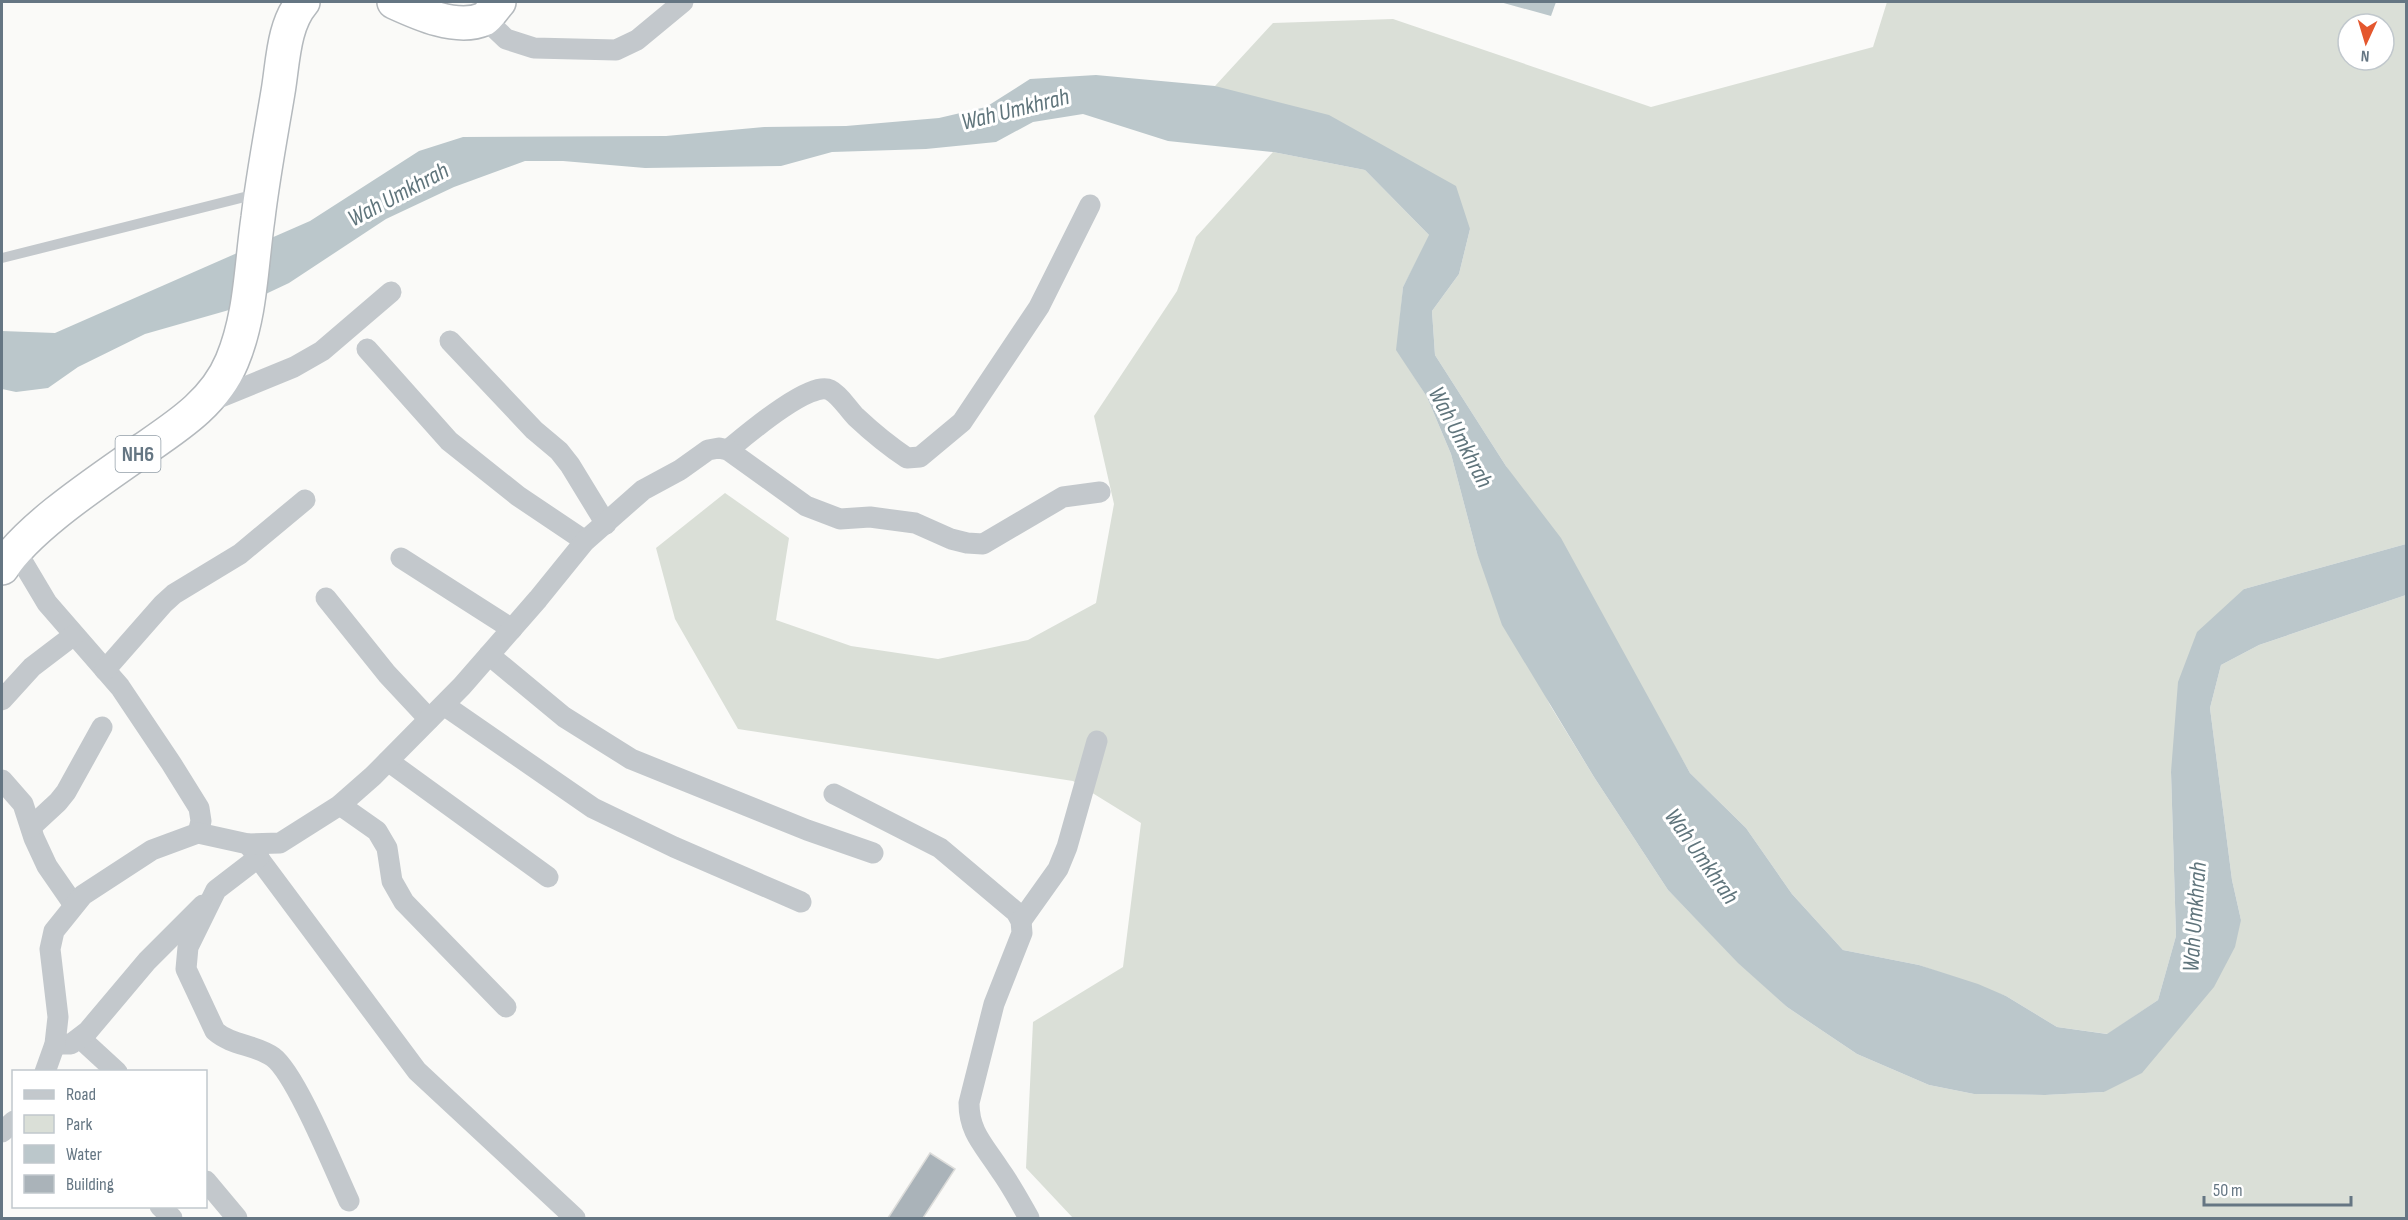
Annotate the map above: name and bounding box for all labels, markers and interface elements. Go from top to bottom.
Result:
north arrow [2336,12,2396,72]
text: N [2360,46,2370,65]
water label: Wah Umkhrah [958,82,1072,137]
water label: Wah Umkhrah [343,156,454,233]
water label: Wah Umkhrah [1422,382,1499,493]
road number: NH6 [116,436,160,472]
water label: Wah Umkhrah [1658,803,1745,910]
water label: Wah Umkhrah [2176,861,2213,973]
legend [12,1070,207,1208]
text: Road [66,1084,96,1105]
text: Park [66,1114,92,1135]
text: Water [66,1144,102,1165]
scale bar [2204,1169,2351,1207]
text: Building [66,1174,114,1195]
text: 50 m [2213,1180,2243,1201]

